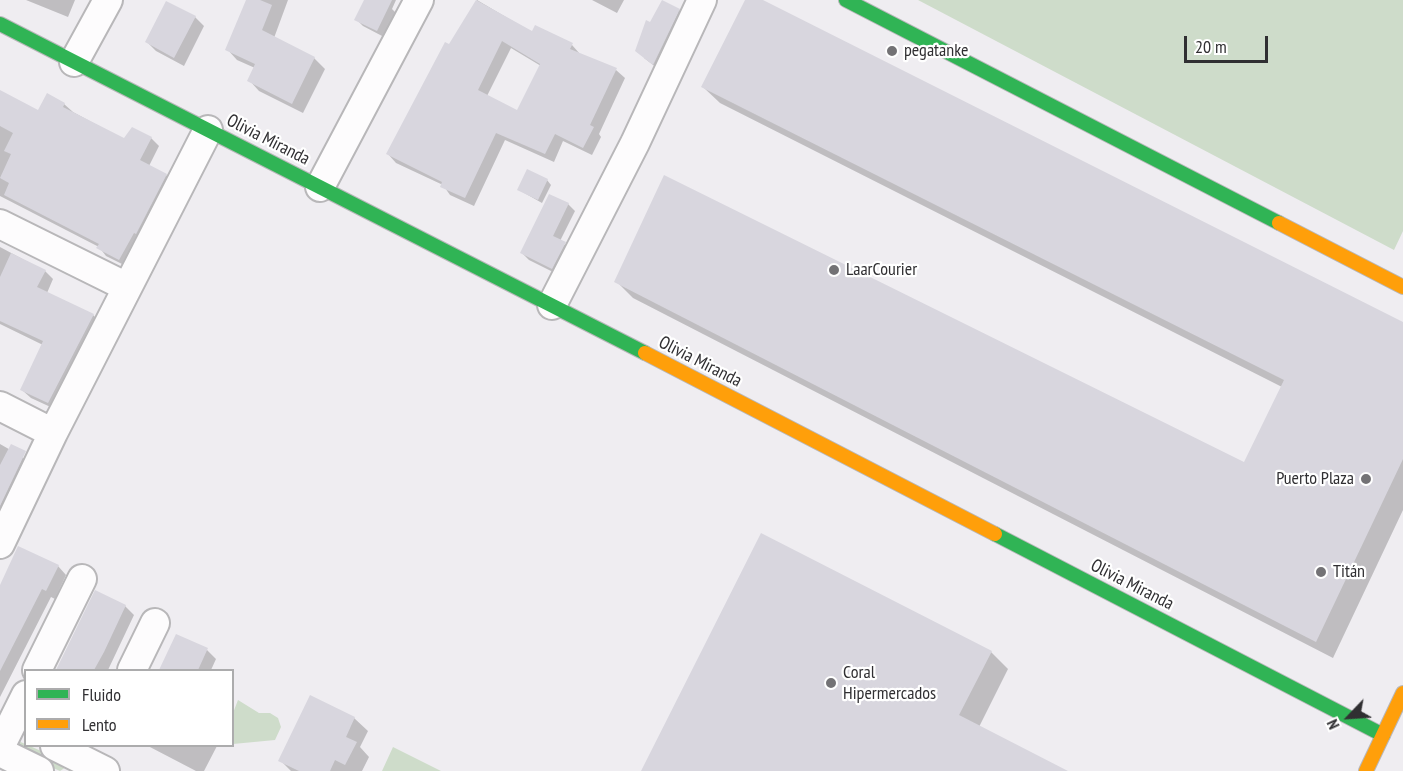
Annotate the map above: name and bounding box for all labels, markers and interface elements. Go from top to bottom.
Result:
scale bar [1187,24,1271,62]
text: 20 m [1195,35,1227,58]
place label: pegatanke [904,40,968,62]
marker: pegatanke [885,44,899,58]
street label: Olivia Miranda [223,110,313,170]
place label: LaarCourier [846,259,917,281]
marker: LaarCourier [827,263,841,277]
street label: Olivia Miranda [655,332,745,392]
place label: Puerto Plaza [1276,468,1354,490]
marker: Puerto Plaza [1359,472,1373,486]
street label: Olivia Miranda [1087,555,1177,615]
place label: Titán [1333,561,1365,583]
marker: Titán [1314,565,1328,579]
place label: Coral Hipermercados [843,662,936,704]
legend [24,669,234,747]
marker: Coral Hipermercados [824,676,838,690]
text: Fluido [82,683,121,706]
north arrow [1319,687,1379,747]
text: Lento [82,713,117,736]
text: N [1322,716,1344,733]

